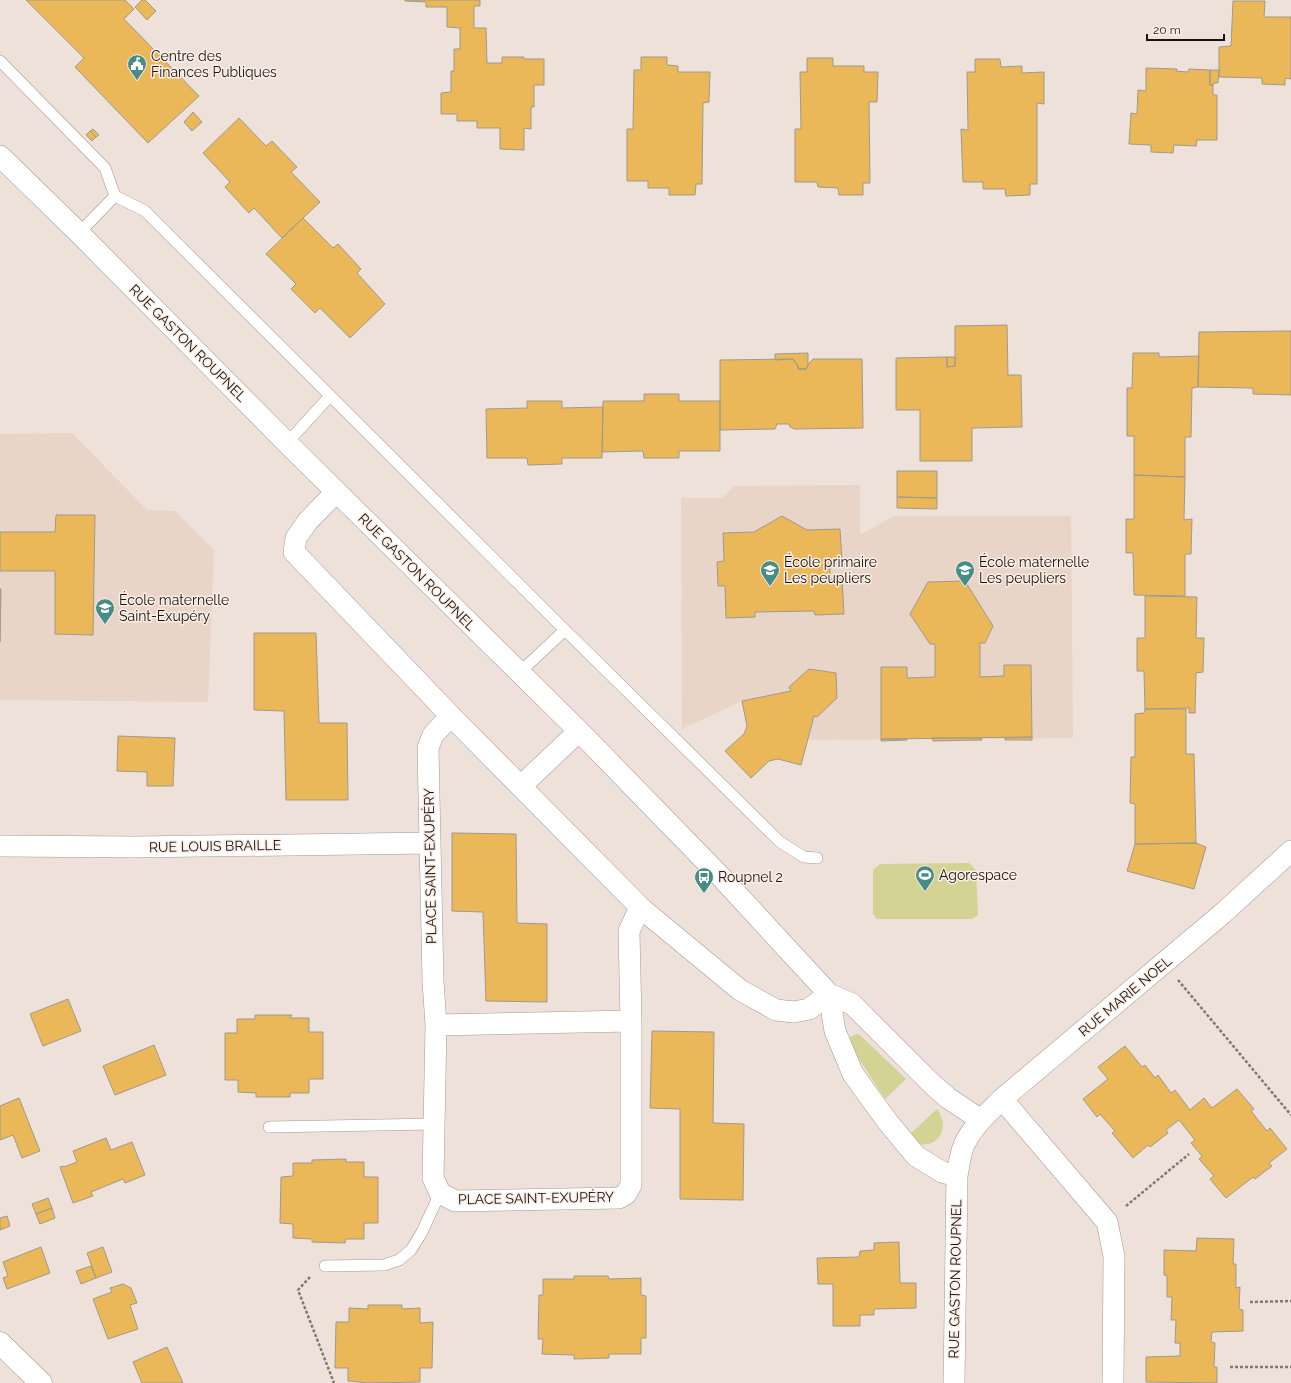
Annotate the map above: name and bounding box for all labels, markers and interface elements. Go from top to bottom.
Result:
scale bar [1147,16,1224,42]
text: 20 m [1153,23,1181,37]
place label: Centre des Finances Publiques [151,48,277,80]
public building icon: Centre des Finances Publiques [126,53,148,81]
street label: RUE GASTON ROUPNEL [126,281,250,405]
street label: RUE GASTON ROUPNEL [355,510,479,634]
place label: École primaire Les peupliers [784,553,877,586]
place label: École maternelle Les peupliers [979,553,1089,586]
school or university icon: École primaire Les peupliers [759,559,781,587]
school or university icon: École maternelle Les peupliers [954,559,976,587]
place label: École maternelle Saint-Exupéry [119,591,229,624]
school or university icon: École maternelle Saint-Exupéry [94,597,116,625]
street label: PLACE SAINT-EXUPÉRY [420,788,439,944]
street label: RUE LOUIS BRAILLE [149,837,281,855]
sports icon: Agorespace [914,864,936,892]
bus stop icon: Roupnel 2 [693,866,715,894]
place label: Agorespace [939,867,1017,883]
place label: Roupnel 2 [718,869,783,885]
street label: RUE MARIE NOEL [1075,952,1175,1040]
street label: PLACE SAINT-EXUPÉRY [458,1188,614,1207]
street label: RUE GASTON ROUPNEL [946,1199,964,1359]

